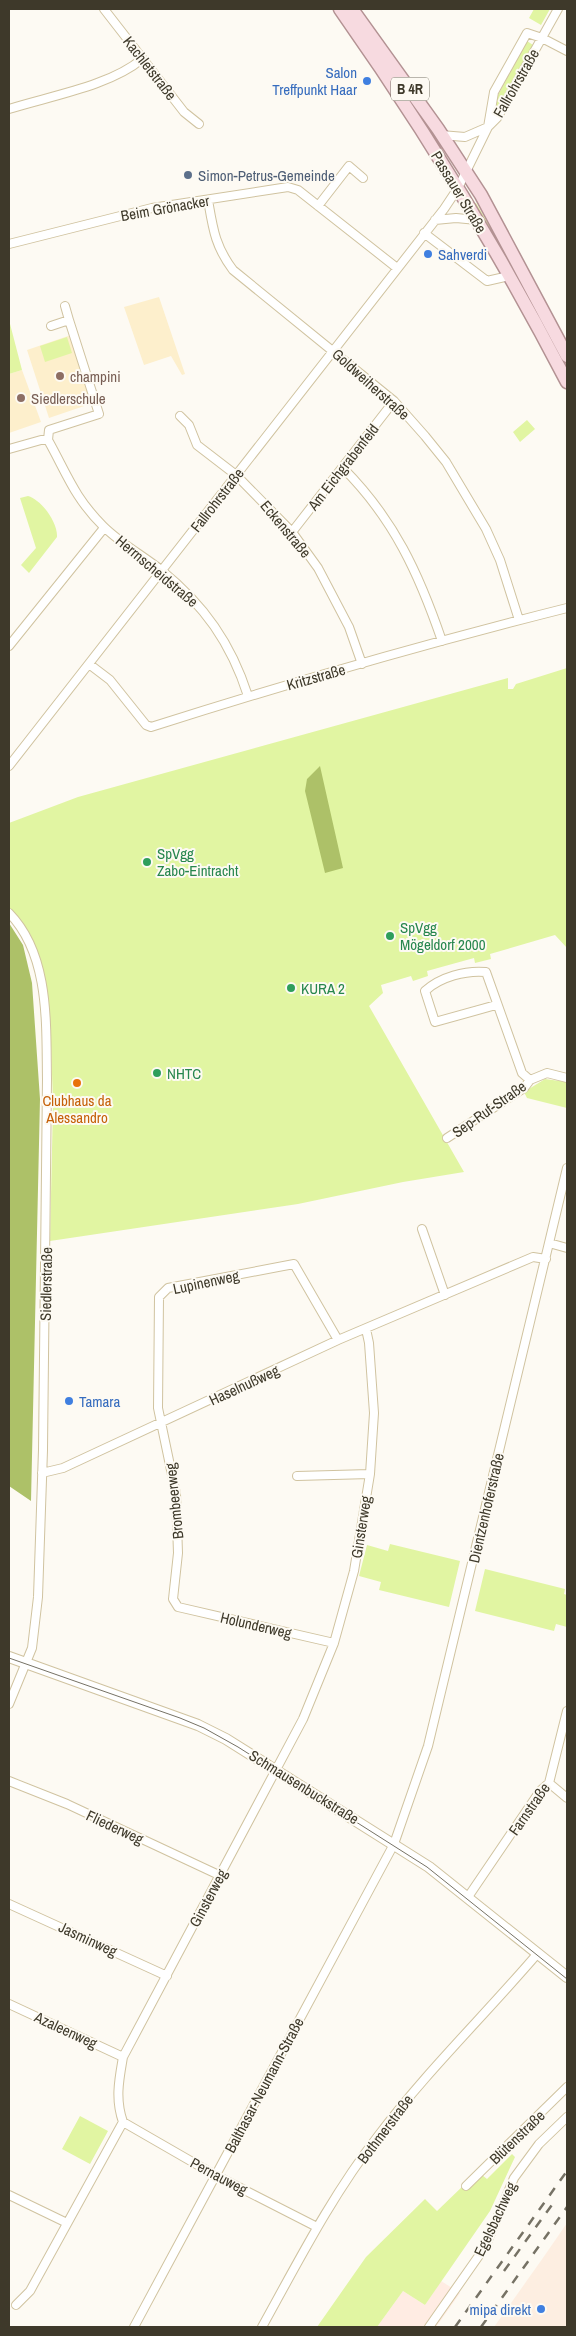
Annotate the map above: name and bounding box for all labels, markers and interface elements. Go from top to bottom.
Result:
street label: Kachletstraße [118,32,182,104]
street label: Fallrohrstraße [488,45,544,121]
place label: Salon Treffpunkt Haar [272,62,357,100]
marker: Salon Treffpunkt Haar [361,75,373,87]
road number: B 4R [391,78,429,100]
street label: Passauer Straße [426,147,492,237]
place label: Simon-Petrus-Gemeinde [198,165,335,186]
marker: Simon-Petrus-Gemeinde [182,169,194,181]
street label: Beim Grönacker [119,190,211,226]
place label: Sahverdi [438,244,487,265]
marker: Sahverdi [422,248,434,260]
street label: Goldweiherstraße [328,343,414,425]
place label: champini [70,366,121,387]
marker: champini [54,370,66,382]
place label: Siedlerschule [31,388,106,409]
marker: Siedlerschule [15,392,27,404]
street label: Am Eichgrabenfeld [302,419,383,515]
street label: Fallrohrstraße [185,463,249,536]
street label: Eckenstraße [256,496,316,562]
street label: Herrnscheidstraße [111,530,203,612]
street label: Kritzstraße [284,659,348,695]
place label: SpVgg Zabo-Eintracht [157,843,239,881]
marker: SpVgg Zabo-Eintracht [141,856,153,868]
place label: SpVgg Mögeldorf 2000 [400,917,486,955]
marker: SpVgg Mögeldorf 2000 [384,930,396,942]
place label: KURA 2 [301,978,345,999]
marker: KURA 2 [285,982,297,994]
place label: NHTC [167,1063,201,1084]
marker: NHTC [151,1067,163,1079]
street label: Sep-Ruf-Straße [448,1076,530,1142]
marker: Clubhaus da Alessandro [71,1077,83,1089]
place label: Clubhaus da Alessandro [42,1090,112,1128]
street label: Siedlerstraße [35,1247,57,1321]
street label: Lupinenweg [171,1265,241,1299]
street label: Haselnußweg [205,1360,283,1410]
place label: Tamara [79,1391,120,1412]
marker: Tamara [63,1395,75,1407]
street label: Dientzenhoferstraße [463,1451,509,1565]
street label: Brombeerweg [160,1462,188,1540]
street label: Ginsterweg [346,1494,376,1560]
street label: Holunderweg [218,1607,294,1643]
street label: Schmausenbuckstraße [245,1745,363,1829]
street label: Farnstraße [503,1778,555,1839]
street label: Fliederweg [83,1805,147,1849]
street label: Ginsterweg [184,1865,232,1931]
street label: Jasminweg [55,1916,121,1962]
street label: Azaleenweg [30,2006,101,2054]
street label: Balthasar-Neumann-Straße [219,2014,309,2156]
street label: Bothmerstraße [352,2090,418,2168]
street label: Blütenstraße [485,2105,549,2169]
street label: Pernauweg [187,2152,252,2200]
street label: Egelsbachweg [469,2178,521,2260]
place label: mipa direkt [469,2299,532,2320]
marker: mipa direkt [535,2303,547,2315]

